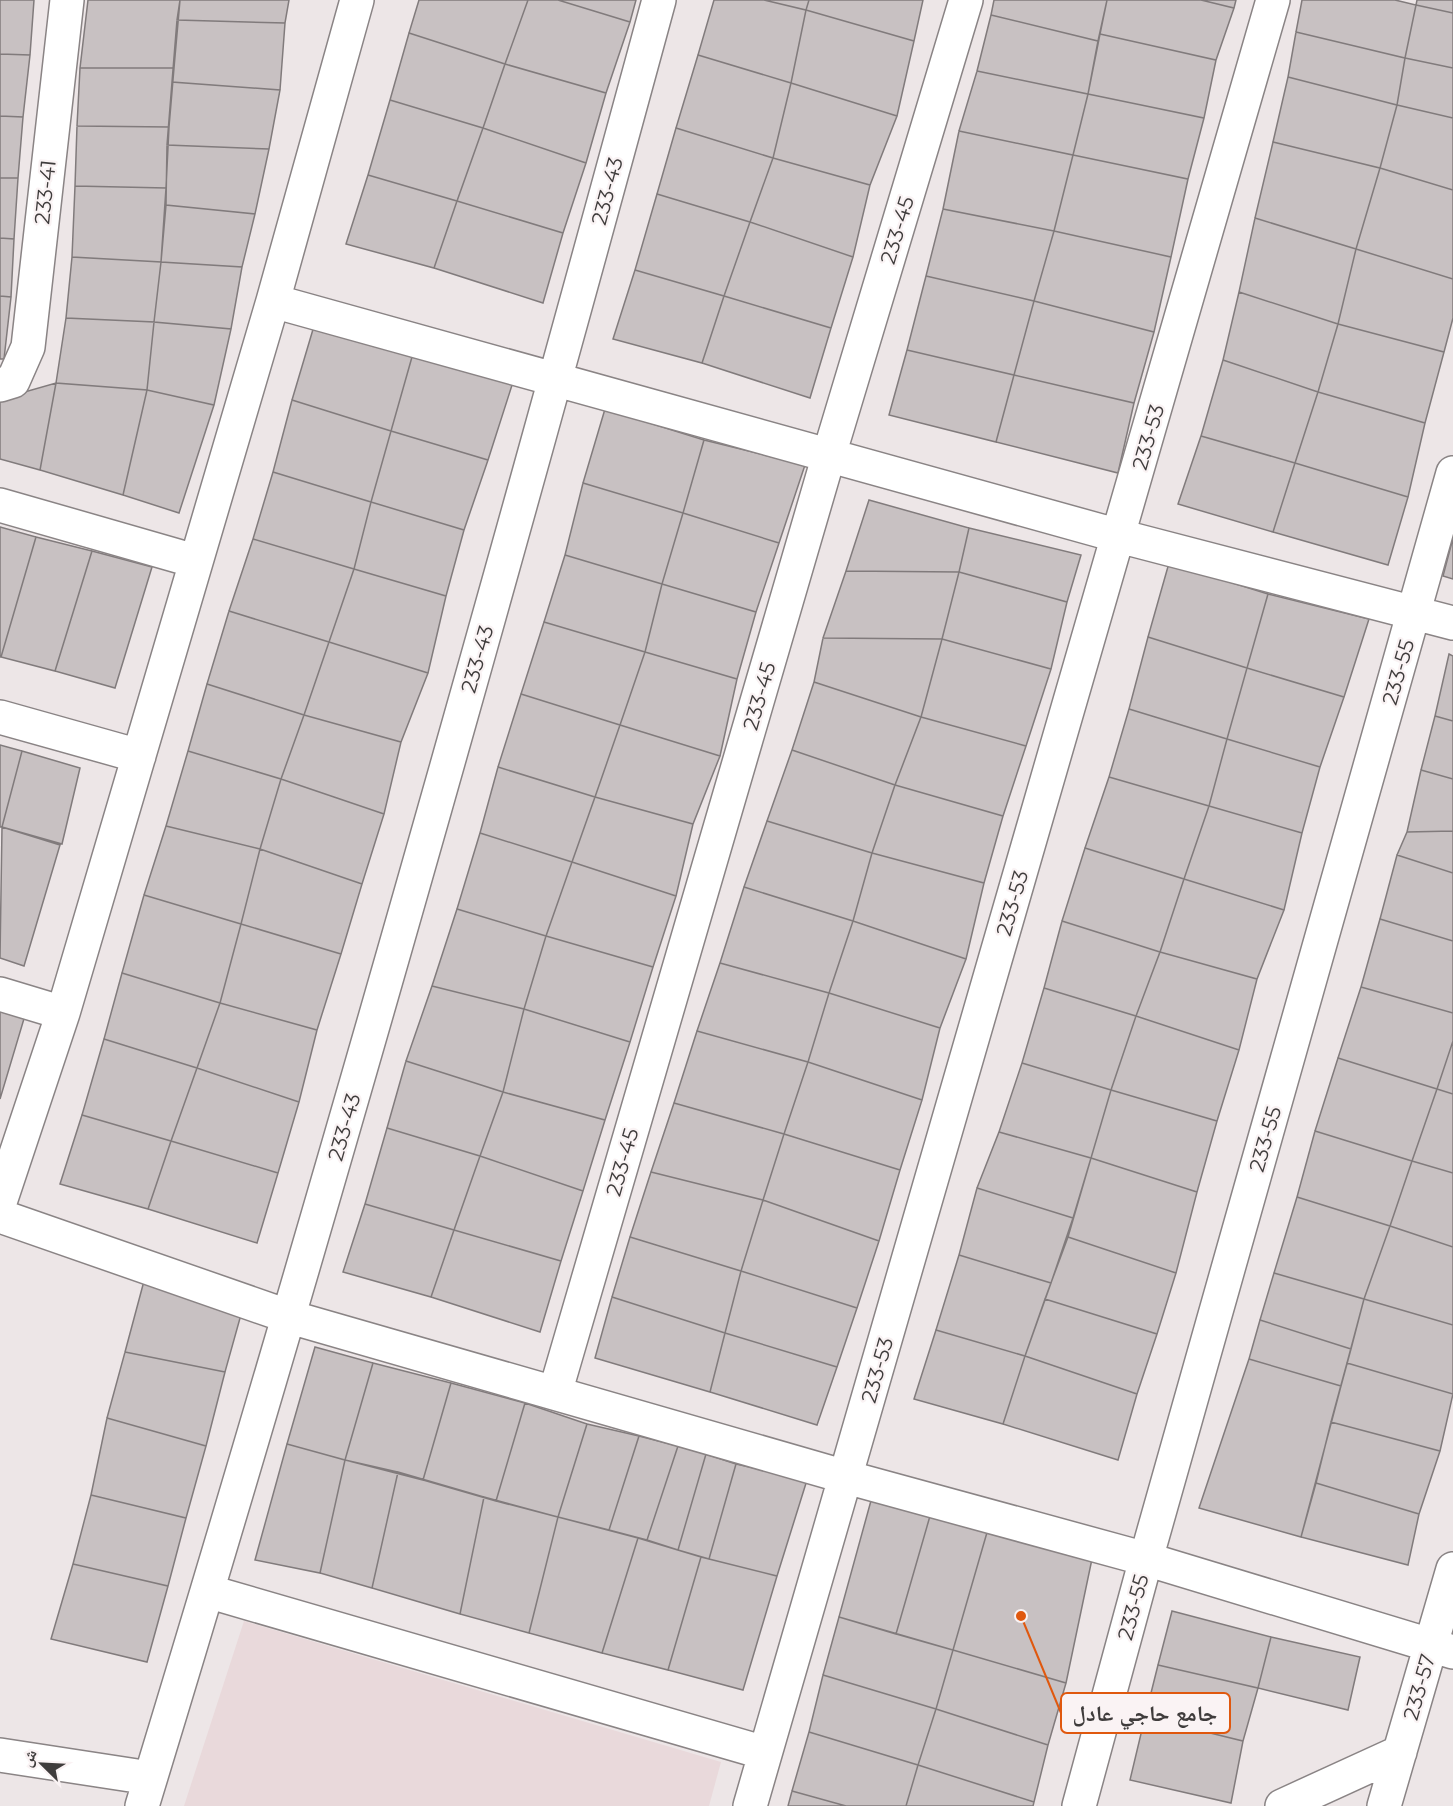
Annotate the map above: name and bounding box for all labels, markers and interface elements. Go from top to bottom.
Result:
street label: 233-43 [586,154,628,228]
street label: 233-41 [29,159,61,225]
street label: 233-45 [875,193,919,267]
street label: 233-53 [1127,401,1169,473]
street label: 233-43 [455,622,499,696]
street label: 233-55 [1377,636,1419,708]
street label: 233-45 [737,659,781,733]
street label: 233-53 [991,867,1033,939]
street label: 233-43 [322,1090,366,1164]
street label: 233-55 [1244,1103,1286,1175]
street label: 233-45 [600,1125,644,1199]
street label: 233-53 [856,1334,898,1406]
street label: 233-55 [1112,1571,1154,1643]
street label: 233-57 [1398,1651,1440,1723]
callout: جامع حاجي عادل [1061,1693,1230,1733]
text: جامع حاجي عادل [1073,1700,1217,1730]
north arrow [12,1734,72,1794]
text: ش [17,1746,41,1770]

